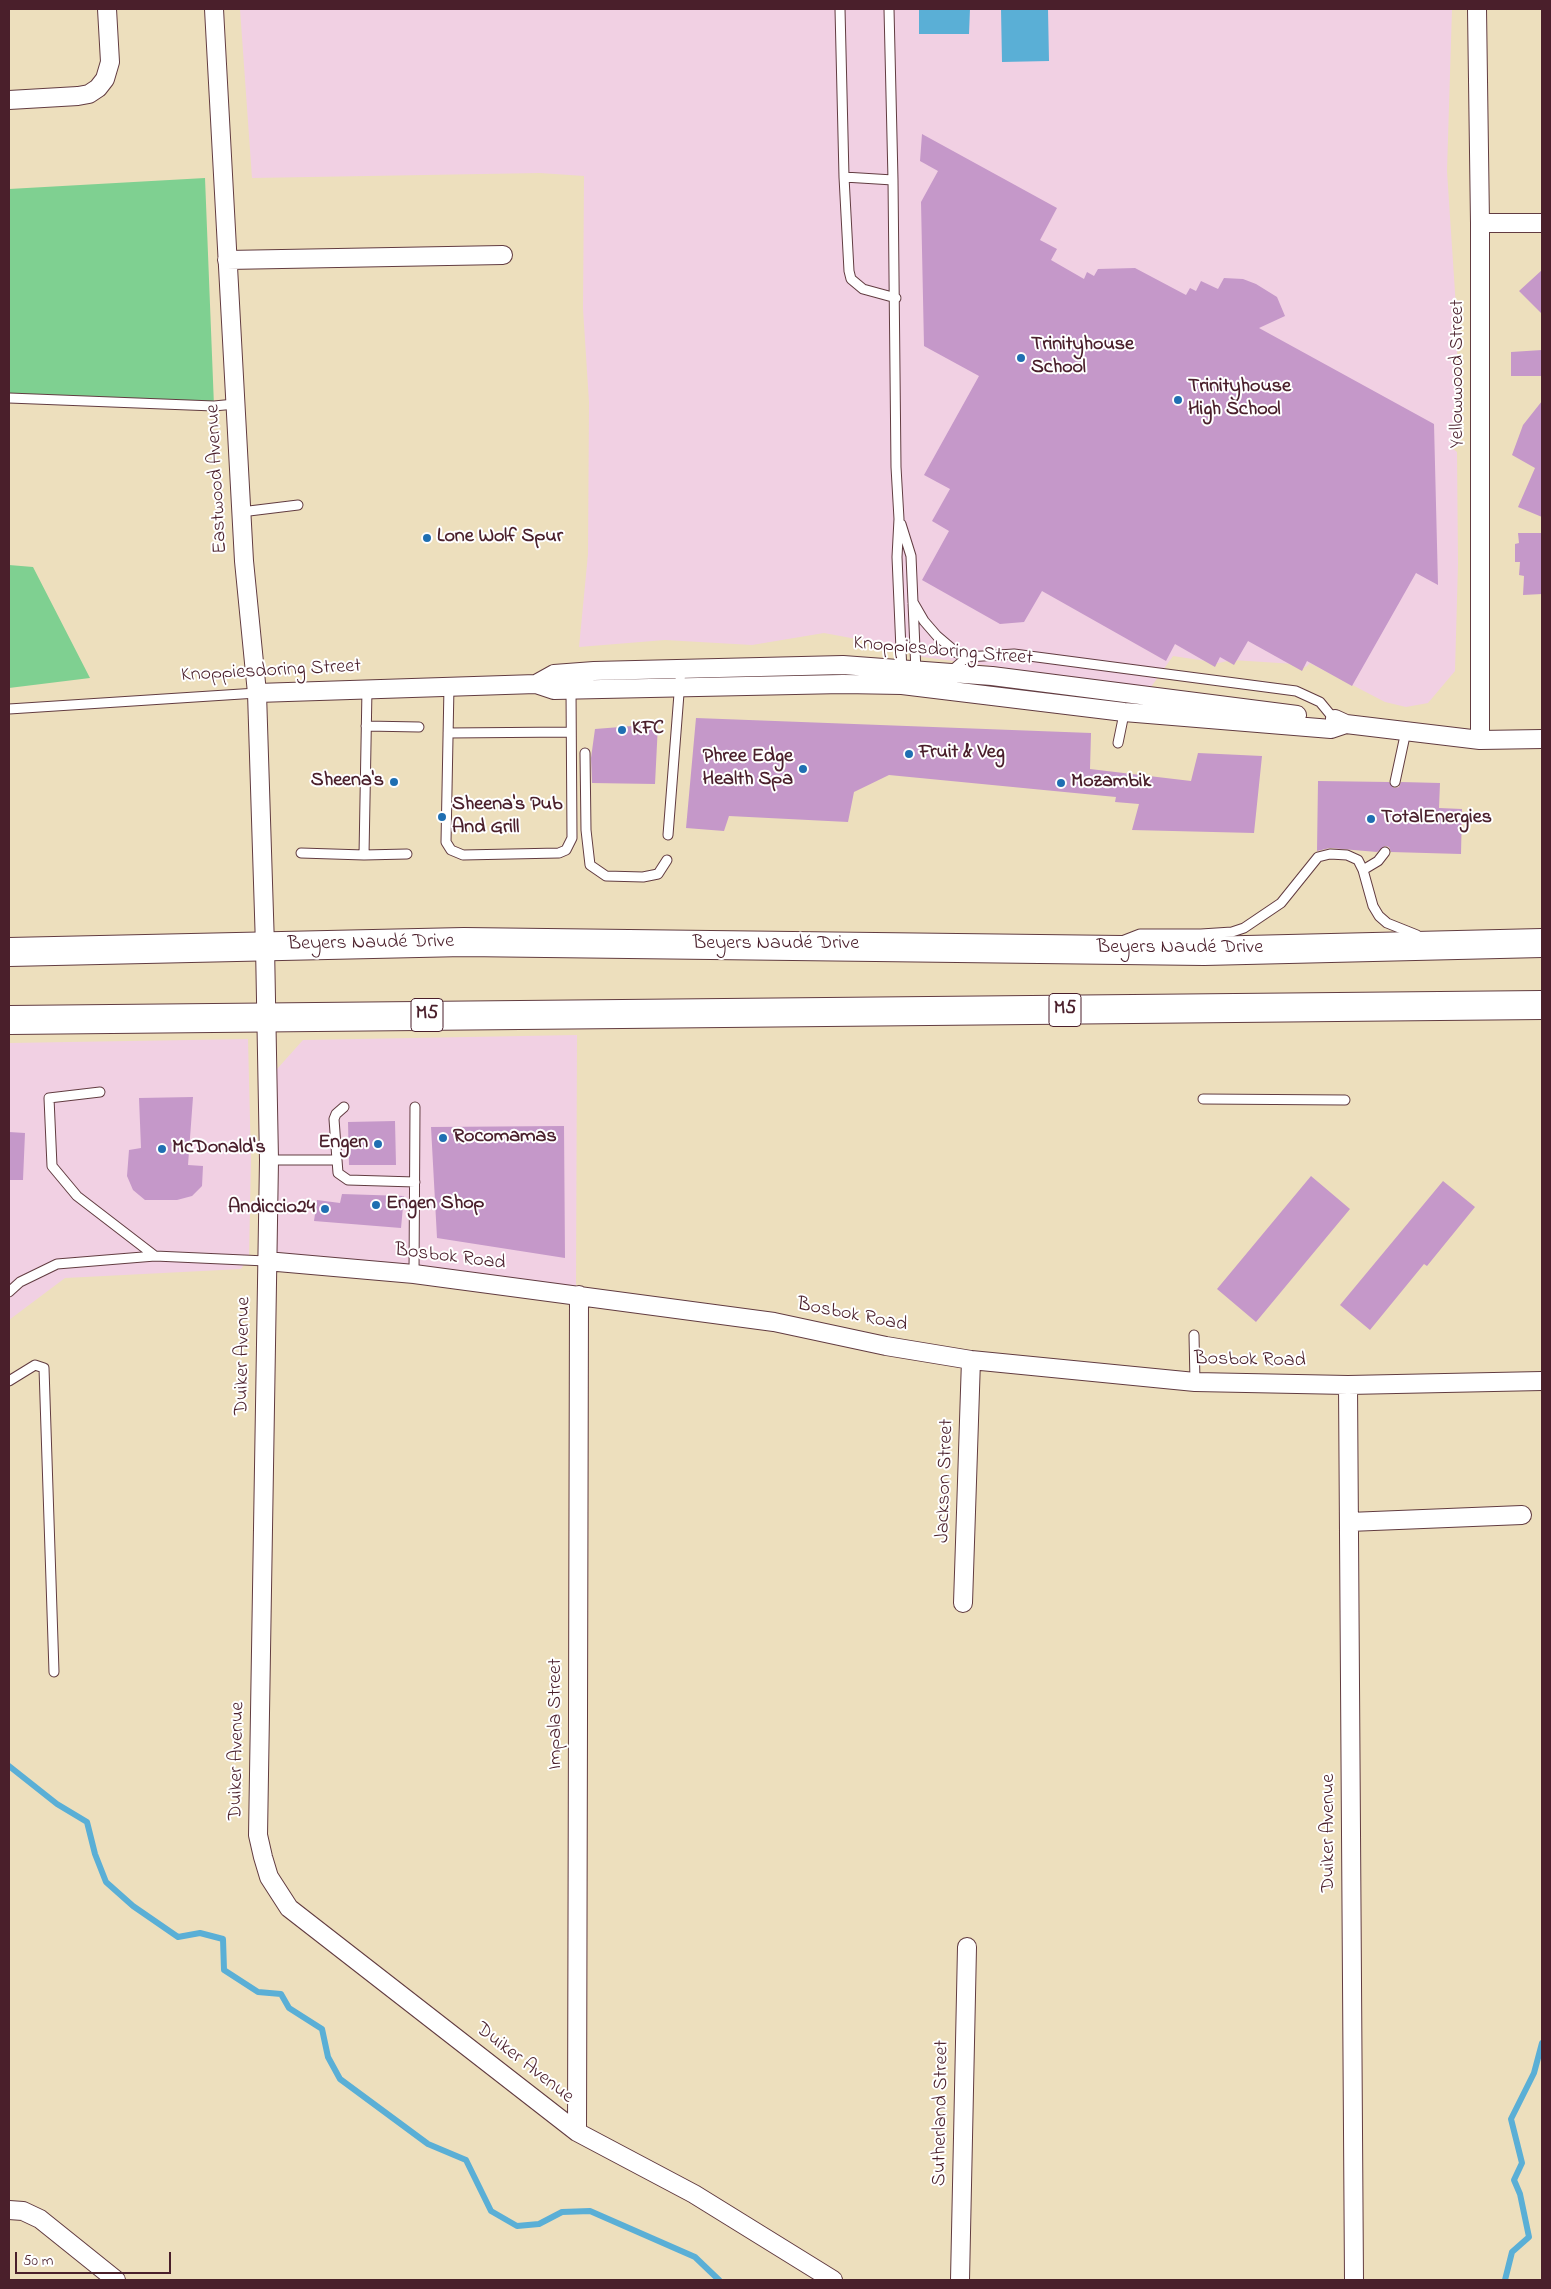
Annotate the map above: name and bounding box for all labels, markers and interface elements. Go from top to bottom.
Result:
street label: Yellowwood Street [1447,300,1471,448]
place label: Trinityhouse School [1031,334,1134,381]
marker: Trinityhouse School [1015,352,1027,364]
place label: Trinityhouse High School [1188,376,1291,423]
marker: Trinityhouse High School [1172,394,1184,406]
street label: Eastwood Avenue [202,404,234,554]
place label: Lone Wolf Spur [437,526,563,550]
marker: Lone Wolf Spur [421,532,433,544]
street label: Knoppiesdoring Street [852,632,1034,672]
street label: Knoppiesdoring Street [180,655,362,689]
place label: KFC [632,718,664,742]
marker: KFC [616,724,628,736]
place label: Fruit & Veg [919,742,1005,766]
place label: Phree Edge Health Spa [703,746,793,793]
marker: Fruit & Veg [903,748,915,760]
marker: Phree Edge Health Spa [797,763,809,775]
place label: Sheena's [311,770,384,794]
place label: Mozambik [1071,771,1151,795]
marker: Sheena's [388,776,400,788]
marker: Mozambik [1055,777,1067,789]
place label: Sheena's Pub And Grill [452,794,562,841]
place label: TotalEnergies [1381,807,1492,831]
marker: Sheena's Pub And Grill [436,811,448,823]
marker: TotalEnergies [1365,813,1377,825]
street label: Beyers Naudé Drive [288,931,454,957]
street label: Beyers Naudé Drive [693,933,859,957]
street label: Beyers Naudé Drive [1097,937,1263,961]
road number: M5 [1049,994,1081,1026]
road number: M5 [411,998,443,1032]
place label: Rocomamas [453,1126,557,1150]
place label: Engen [318,1132,368,1156]
marker: Rocomamas [437,1132,449,1144]
place label: McDonald's [172,1137,266,1161]
marker: Engen [372,1138,384,1150]
marker: McDonald's [156,1143,168,1155]
place label: Engen Shop [386,1193,484,1217]
place label: Andiccio24 [228,1197,315,1221]
marker: Engen Shop [370,1199,382,1211]
marker: Andiccio24 [319,1203,331,1215]
street label: Bosbok Road [393,1239,507,1277]
street label: Bosbok Road [795,1294,909,1338]
street label: Duiker Avenue [231,1297,257,1415]
street label: Bosbok Road [1194,1348,1306,1374]
street label: Jackson Street [932,1419,960,1543]
street label: Impala Street [545,1658,569,1770]
street label: Duiker Avenue [225,1702,251,1820]
street label: Duiker Avenue [1318,1774,1342,1892]
street label: Duiker Avenue [470,2018,578,2110]
street label: Sutherland Street [929,2040,955,2186]
scale bar [18,2242,174,2274]
text: 50 m [23,2250,53,2272]

